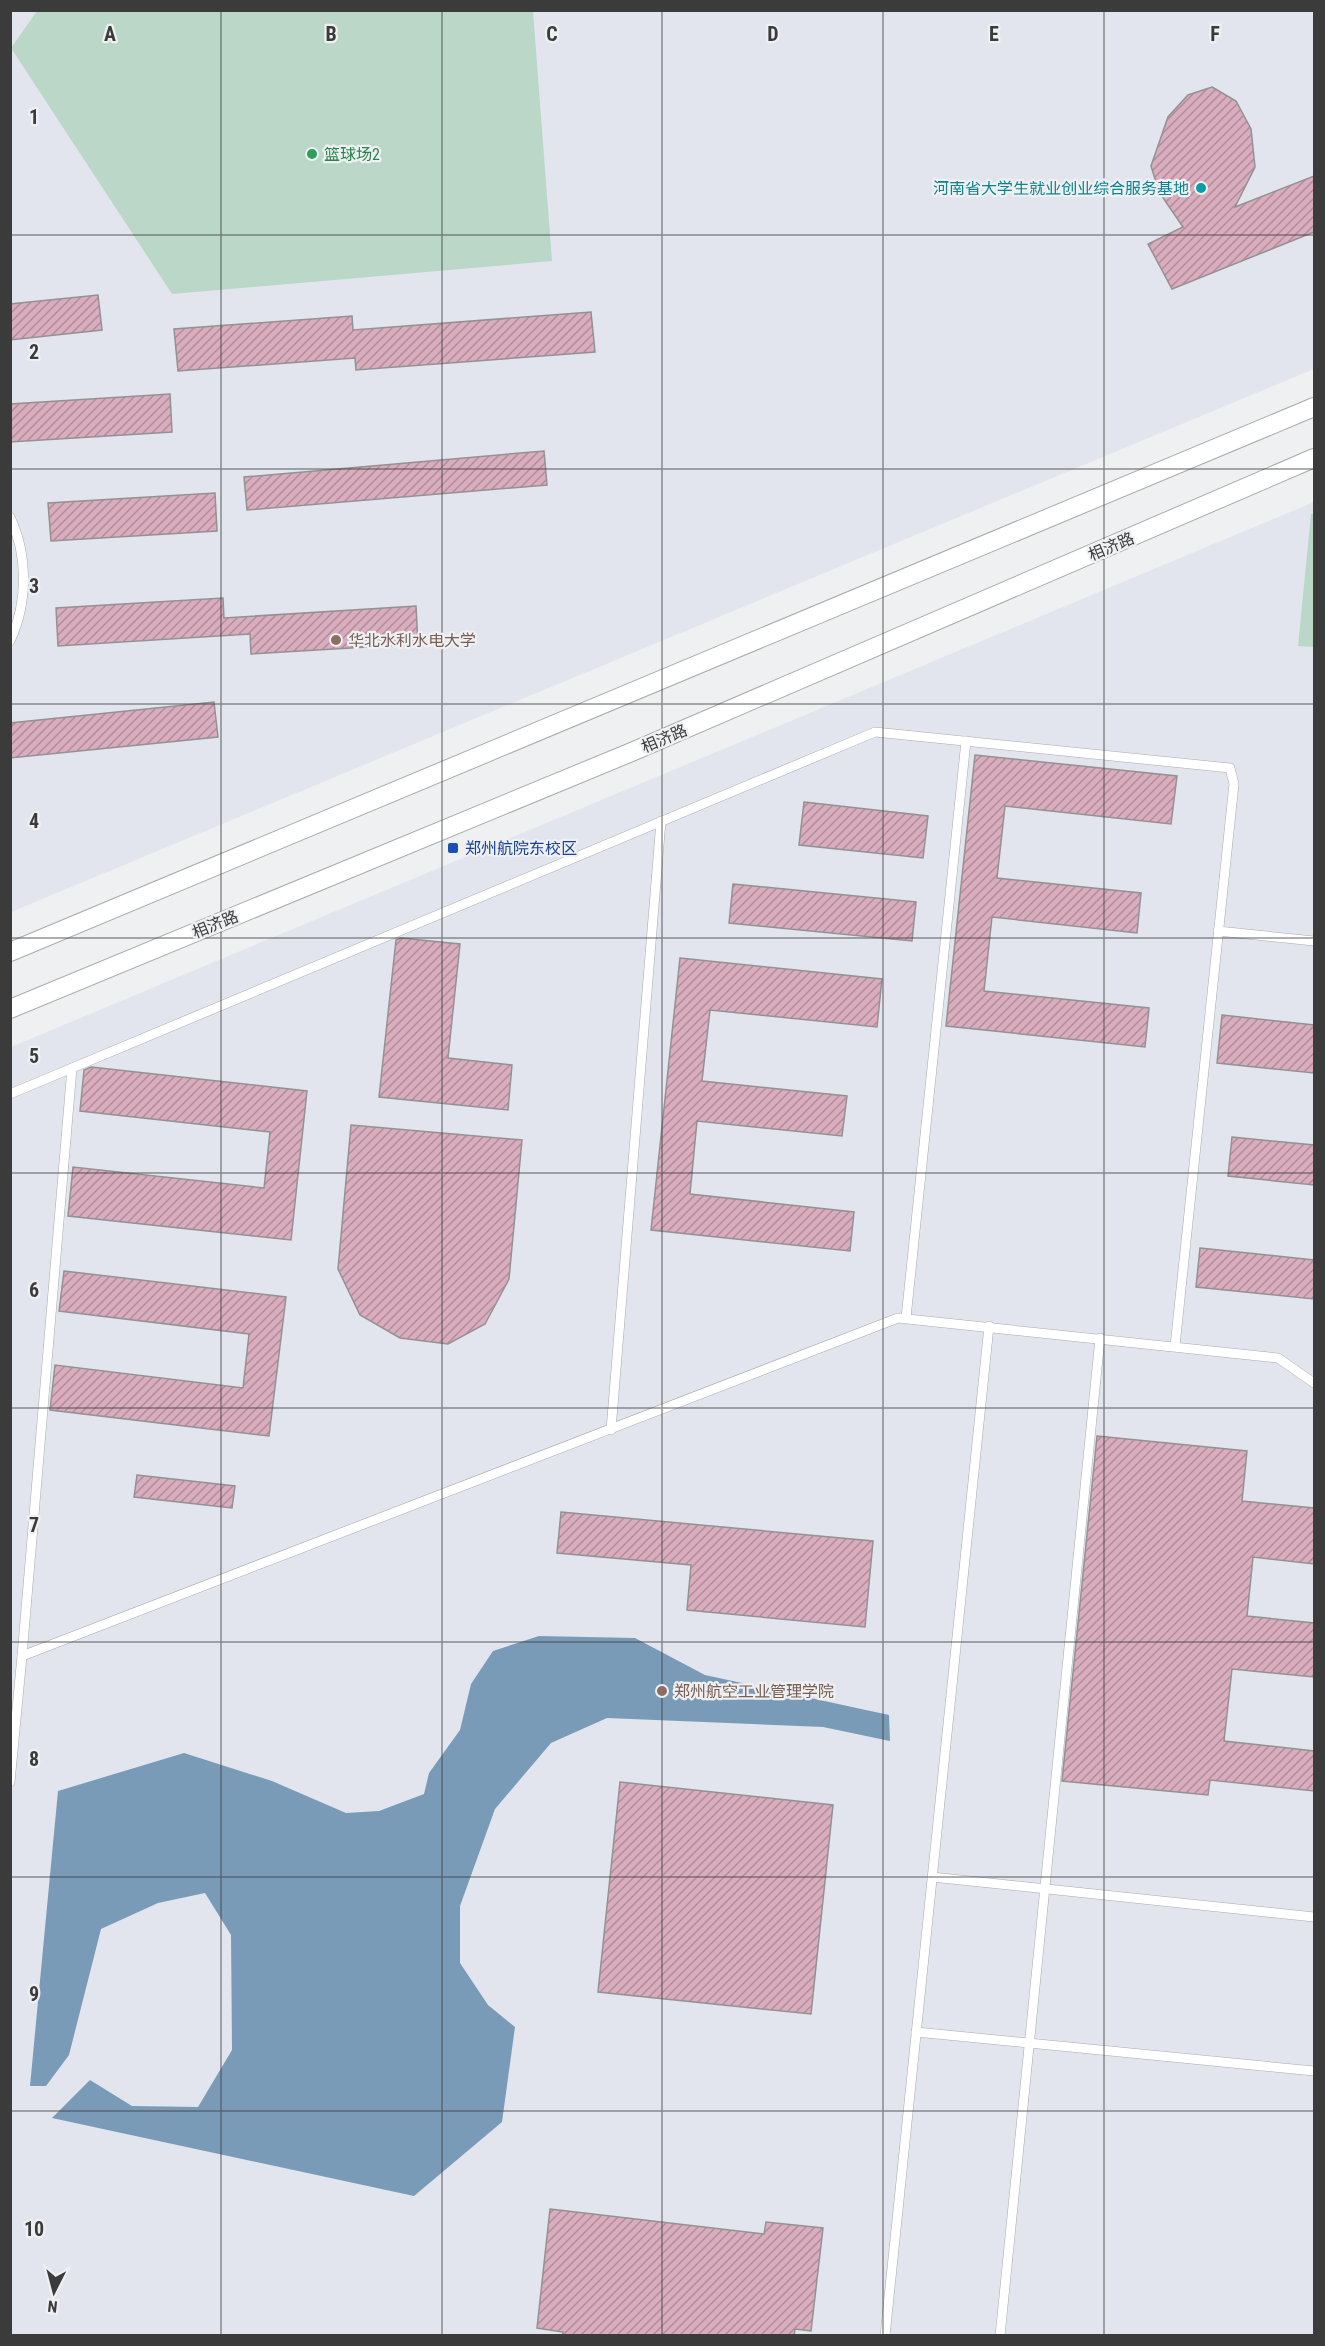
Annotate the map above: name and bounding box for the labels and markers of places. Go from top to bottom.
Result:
place label: 篮球场2 [324,145,380,164]
marker: 篮球场2 [305,147,319,161]
place label: 河南省大学生就业创业综合服务基地 [933,179,1189,198]
marker: 河南省大学生就业创业综合服务基地 [1194,181,1208,195]
place label: 华北水利水电大学 [348,631,476,650]
marker: 华北水利水电大学 [329,633,343,647]
place label: 郑州航院东校区 [465,839,577,858]
marker: 郑州航院东校区 [446,841,460,855]
place label: 郑州航空工业管理学院 [674,1682,834,1701]
marker: 郑州航空工业管理学院 [655,1684,669,1698]

